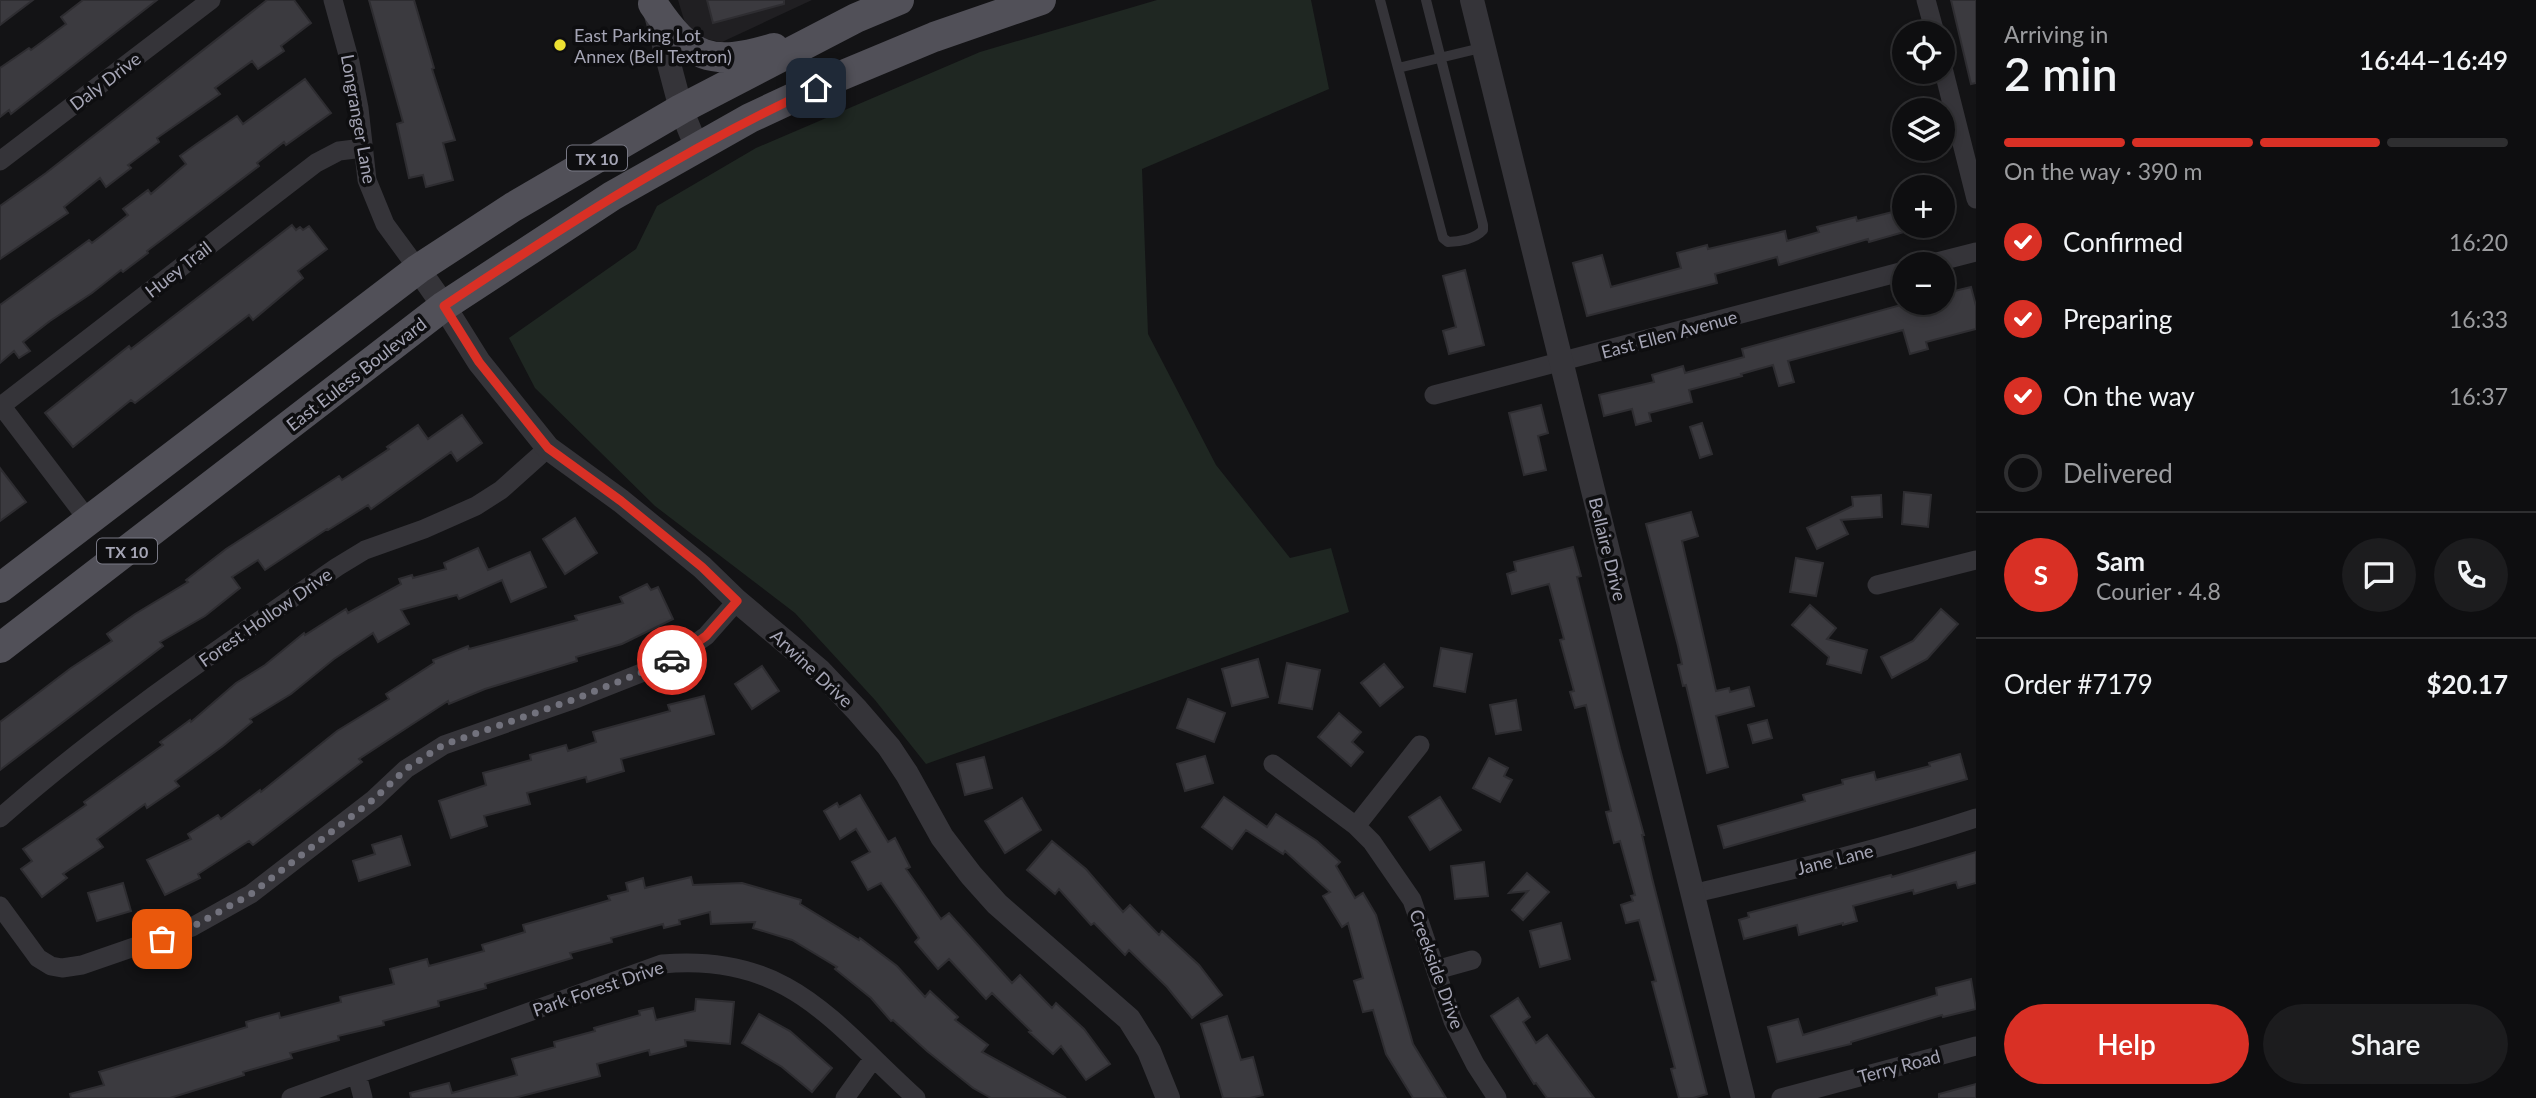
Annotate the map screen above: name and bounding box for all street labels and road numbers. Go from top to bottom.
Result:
street label: Daly Drive [65,47,145,115]
street label: Longranger Lane [337,53,381,185]
road number: TX 10 [567,146,627,170]
street label: Huey Trail [140,236,216,302]
street label: East Ellen Avenue [1599,305,1739,363]
street label: East Euless Boulevard [282,312,430,436]
street label: Bellaire Drive [1585,495,1631,603]
road number: TX 10 [97,538,157,564]
street label: Forest Hollow Drive [194,563,336,671]
street label: Arwine Drive [766,624,858,712]
street label: Jane Lane [1794,839,1876,879]
street label: Creekside Drive [1405,906,1469,1032]
street label: Park Forest Drive [530,955,666,1021]
street label: Terry Road [1855,1044,1943,1088]

